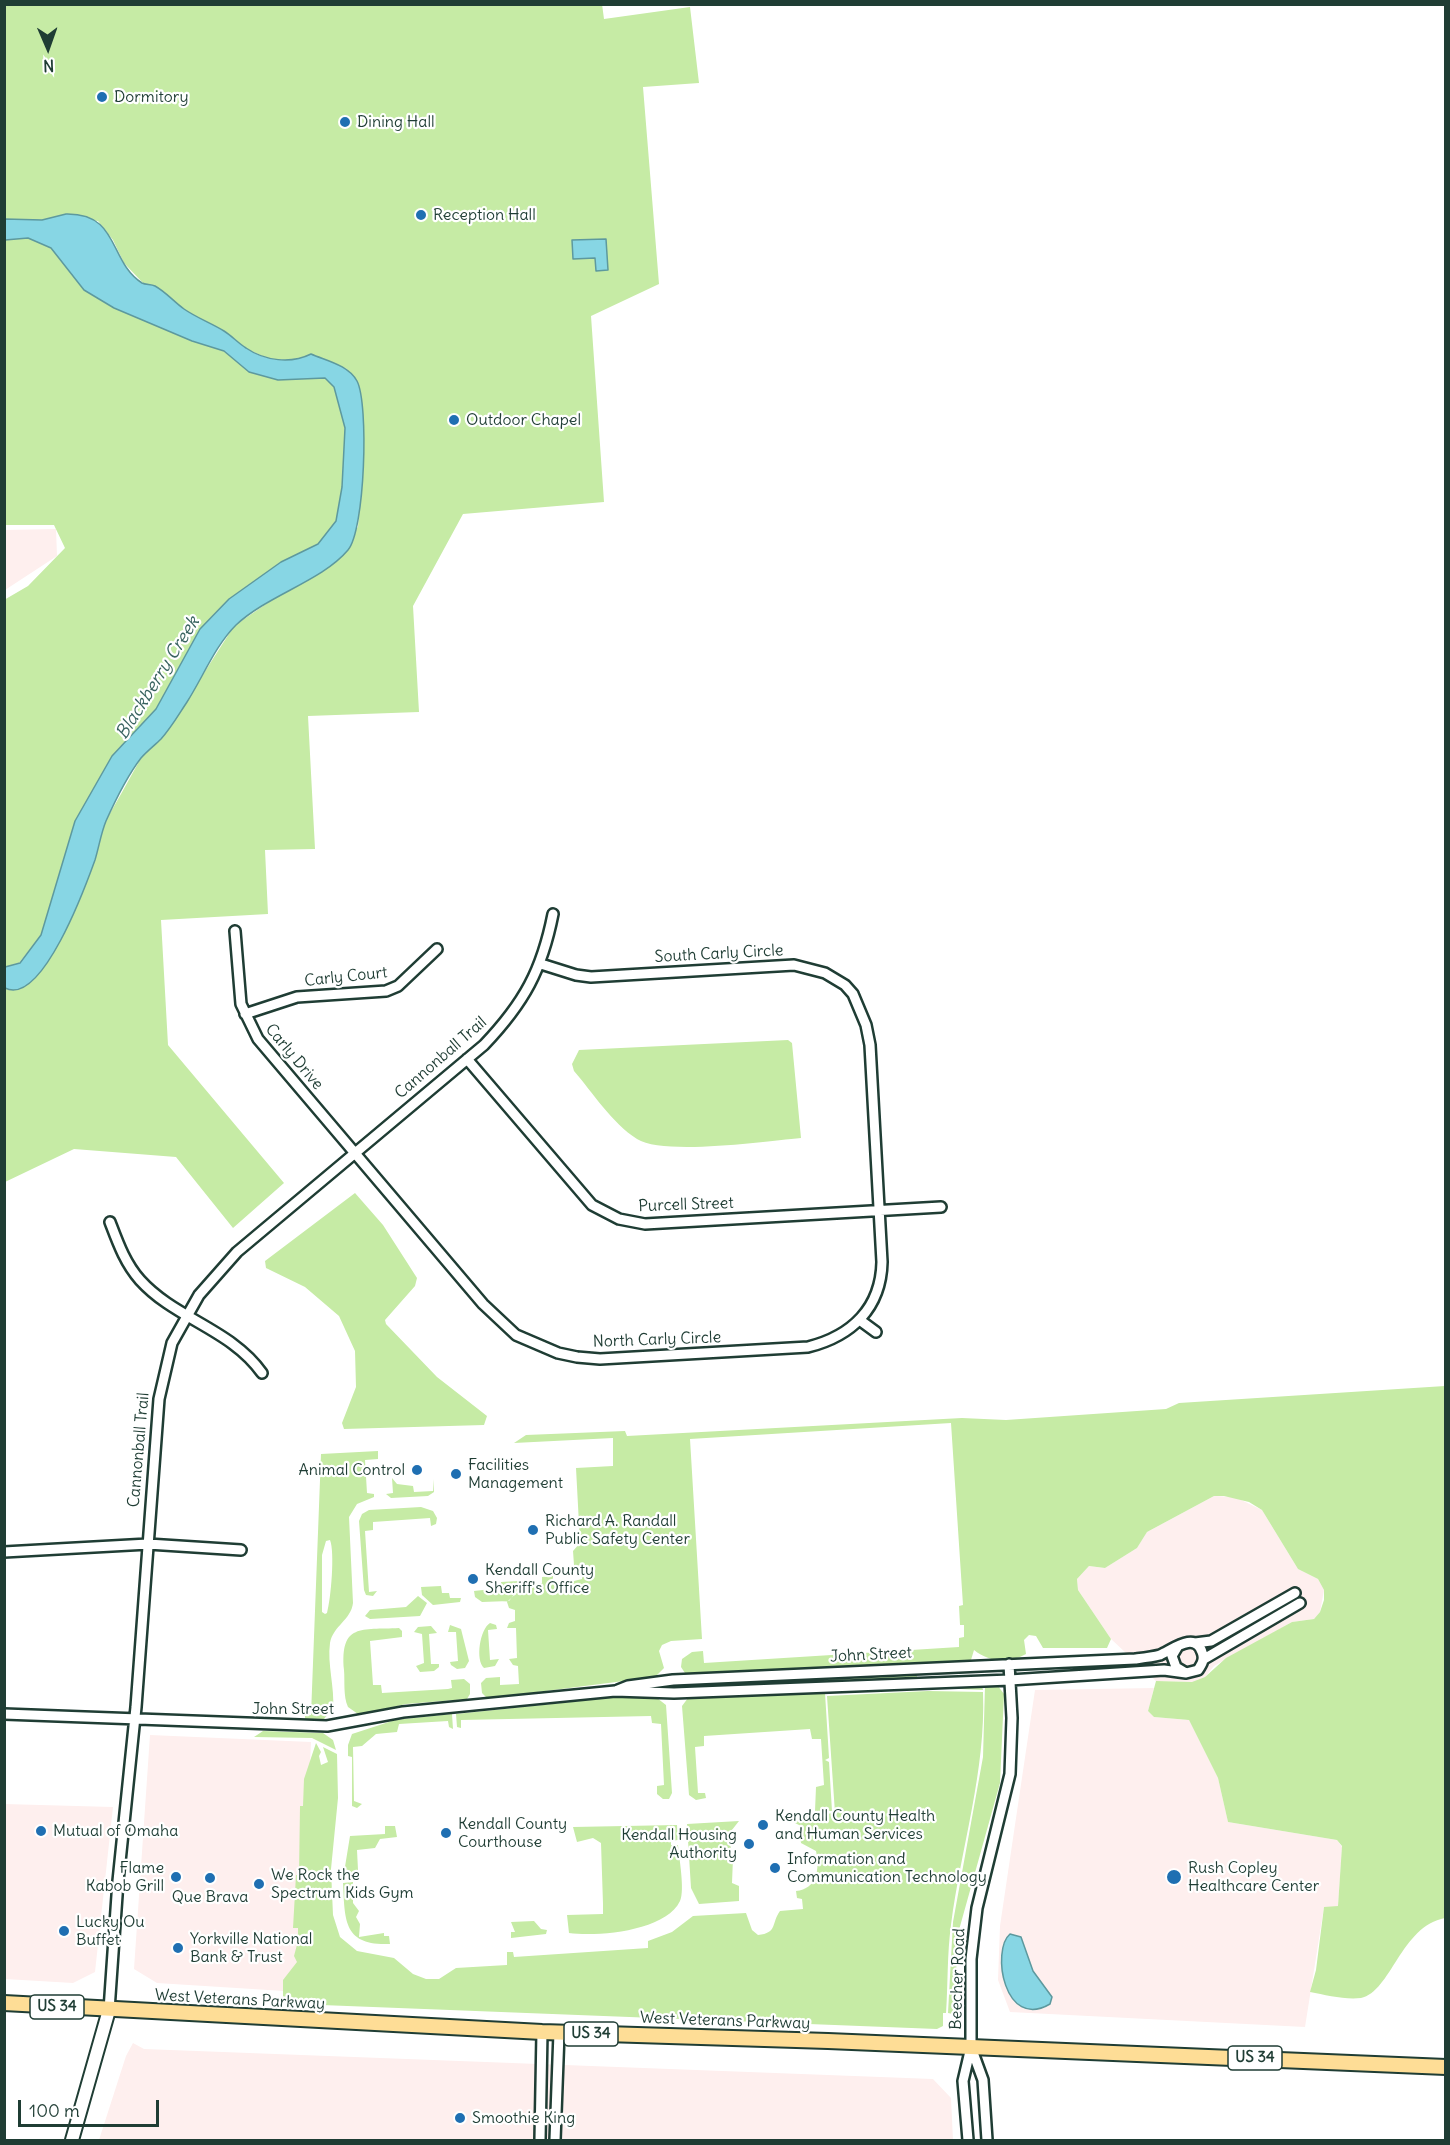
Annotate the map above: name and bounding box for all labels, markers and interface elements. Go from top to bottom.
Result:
north arrow [18,18,78,78]
text: N [43,56,55,76]
place label: Dormitory [114,87,188,107]
marker: Dormitory [95,90,109,104]
place label: Dining Hall [357,112,435,132]
marker: Dining Hall [338,115,352,129]
place label: Reception Hall [433,205,536,225]
marker: Reception Hall [414,208,428,222]
place label: Outdoor Chapel [466,410,581,430]
marker: Outdoor Chapel [447,413,461,427]
water label: Blackberry Creek [112,613,204,743]
street label: South Carly Circle [654,941,784,967]
street label: Carly Court [304,963,388,991]
street label: Cannonball Trail [391,1013,491,1103]
street label: Carly Drive [261,1020,327,1094]
street label: Purcell Street [638,1194,734,1216]
street label: North Carly Circle [593,1328,721,1352]
street label: Cannonball Trail [124,1392,154,1508]
place label: Facilities Management [468,1455,563,1493]
place label: Animal Control [298,1460,405,1480]
marker: Animal Control [410,1463,424,1477]
marker: Facilities Management [449,1467,463,1481]
place label: Richard A. Randall Public Safety Center [545,1511,690,1549]
marker: Richard A. Randall Public Safety Center [526,1523,540,1537]
place label: Kendall County Sheriff's Office [485,1560,594,1598]
marker: Kendall County Sheriff's Office [466,1572,480,1586]
street label: John Street [830,1643,912,1667]
street label: John Street [252,1699,334,1719]
place label: Kendall County Health and Human Services [775,1806,935,1844]
place label: Kendall County Courthouse [458,1814,567,1852]
marker: Kendall County Health and Human Services [756,1818,770,1832]
place label: Mutual of Omaha [53,1821,178,1841]
marker: Mutual of Omaha [34,1824,48,1838]
place label: Kendall Housing Authority [621,1825,737,1863]
marker: Kendall County Courthouse [439,1826,453,1840]
marker: Kendall Housing Authority [742,1837,756,1851]
place label: Information and Communication Technology [787,1849,987,1887]
place label: Flame Kabob Grill [86,1858,164,1896]
place label: Rush Copley Healthcare Center [1188,1858,1319,1896]
marker: Information and Communication Technology [768,1861,782,1875]
place label: We Rock the Spectrum Kids Gym [271,1865,414,1903]
marker: Rush Copley Healthcare Center [1165,1868,1183,1886]
marker: Flame Kabob Grill [169,1870,183,1884]
marker: Que Brava [203,1871,217,1885]
marker: We Rock the Spectrum Kids Gym [252,1877,266,1891]
place label: Que Brava [172,1887,248,1907]
place label: Lucky Ou Buffet [76,1912,145,1950]
marker: Lucky Ou Buffet [57,1924,71,1938]
street label: Beecher Road [947,1928,969,2030]
place label: Yorkville National Bank & Trust [190,1929,312,1967]
marker: Yorkville National Bank & Trust [171,1941,185,1955]
street label: West Veterans Parkway [154,1986,326,2014]
road number: US 34 [30,1995,84,2019]
street label: West Veterans Parkway [639,2008,811,2034]
road number: US 34 [564,2022,618,2046]
road number: US 34 [1228,2046,1282,2070]
scale bar [21,2088,162,2126]
text: 100 m [29,2099,80,2122]
place label: Smoothie King [472,2108,575,2128]
marker: Smoothie King [453,2111,467,2125]

